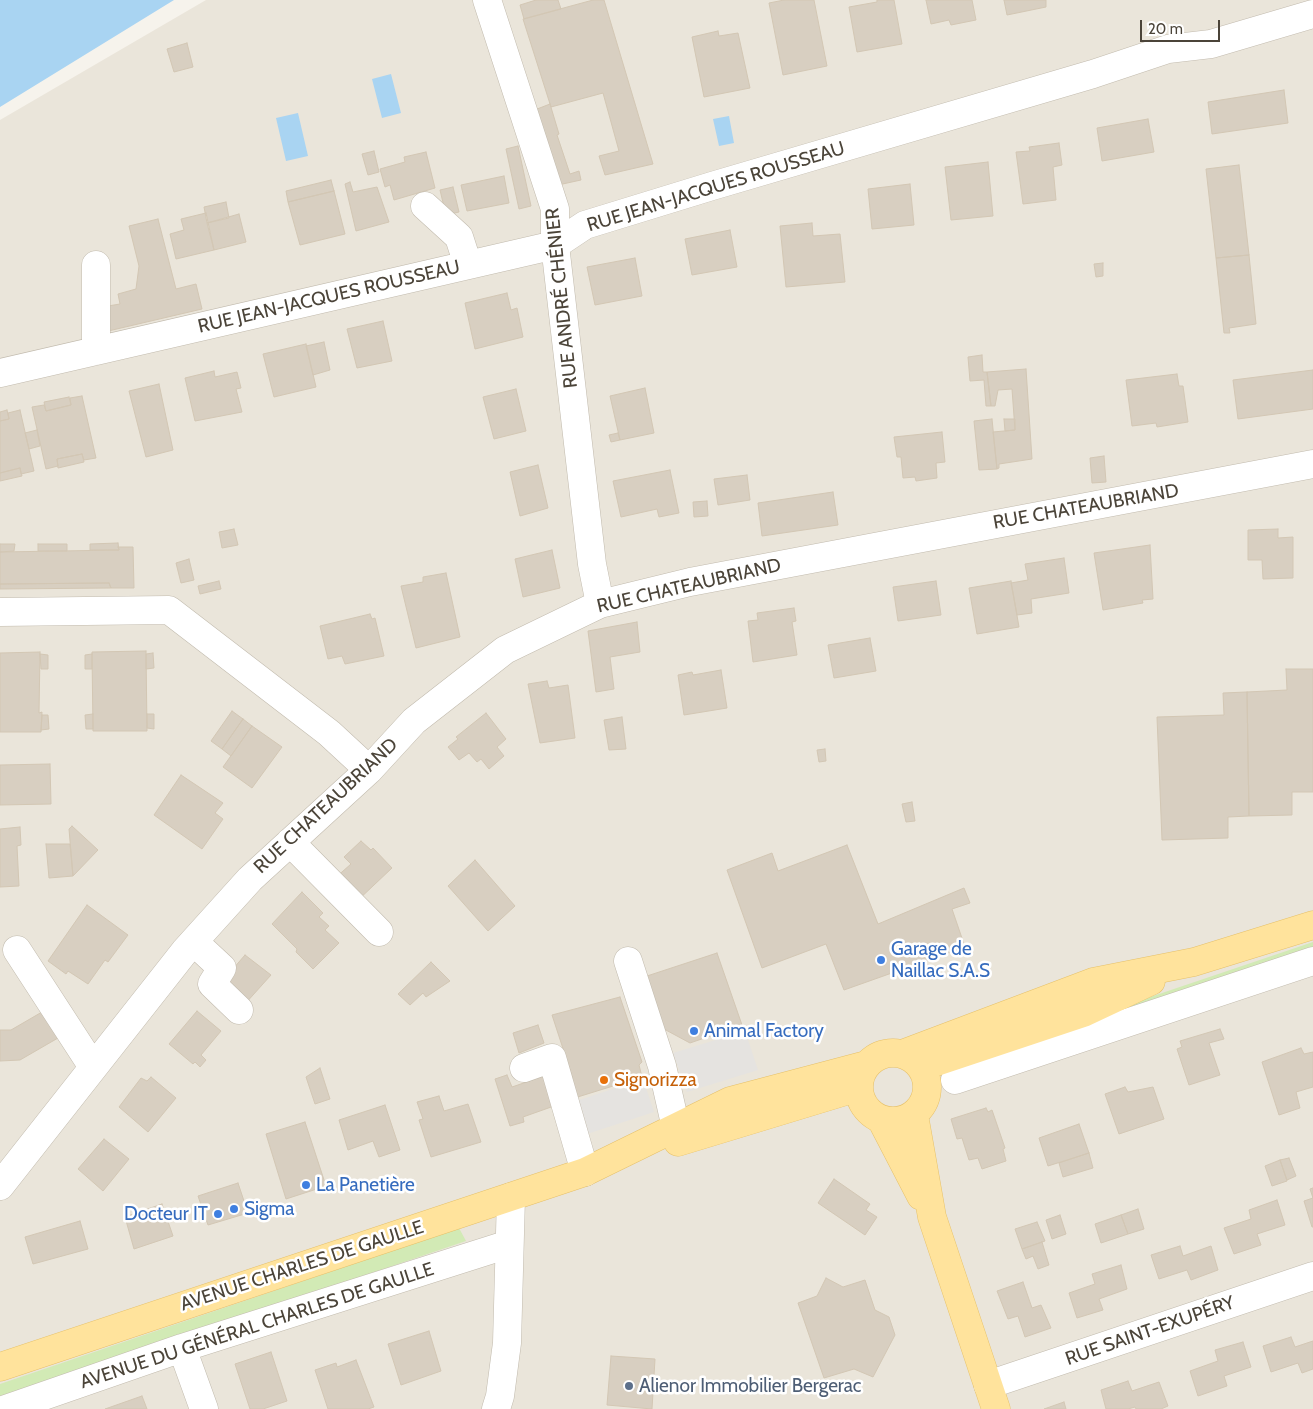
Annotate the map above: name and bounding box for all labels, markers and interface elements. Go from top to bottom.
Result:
scale bar [1143,10,1223,42]
text: 20 m [1148,20,1183,38]
street label: RUE JEAN-JACQUES ROUSSEAU [584,137,848,237]
street label: RUE ANDRÉ CHÉNIER [541,207,583,389]
street label: RUE JEAN-JACQUES ROUSSEAU [196,256,462,338]
street label: RUE CHATEAUBRIAND [991,479,1181,535]
street label: RUE CHATEAUBRIAND [595,554,783,618]
street label: RUE CHATEAUBRIAND [249,734,403,878]
place label: Garage de Naillac S.A.S [891,938,990,982]
marker: Garage de Naillac S.A.S [875,954,887,966]
place label: Animal Factory [704,1020,824,1042]
marker: Animal Factory [688,1025,700,1037]
place label: Signorizza [614,1069,697,1091]
marker: Signorizza [598,1074,610,1086]
place label: La Panetière [316,1174,415,1196]
marker: La Panetière [300,1179,312,1191]
place label: Sigma [244,1198,294,1220]
place label: Docteur IT [124,1203,208,1225]
marker: Sigma [228,1203,240,1215]
marker: Docteur IT [212,1208,224,1220]
street label: AVENUE CHARLES DE GAULLE [177,1216,427,1316]
street label: AVENUE DU GÉNÉRAL CHARLES DE GAULLE [77,1258,437,1394]
street label: RUE SAINT-EXUPÉRY [1062,1291,1238,1371]
place label: Alienor Immobilier Bergerac [639,1375,861,1397]
marker: Alienor Immobilier Bergerac [623,1380,635,1392]

